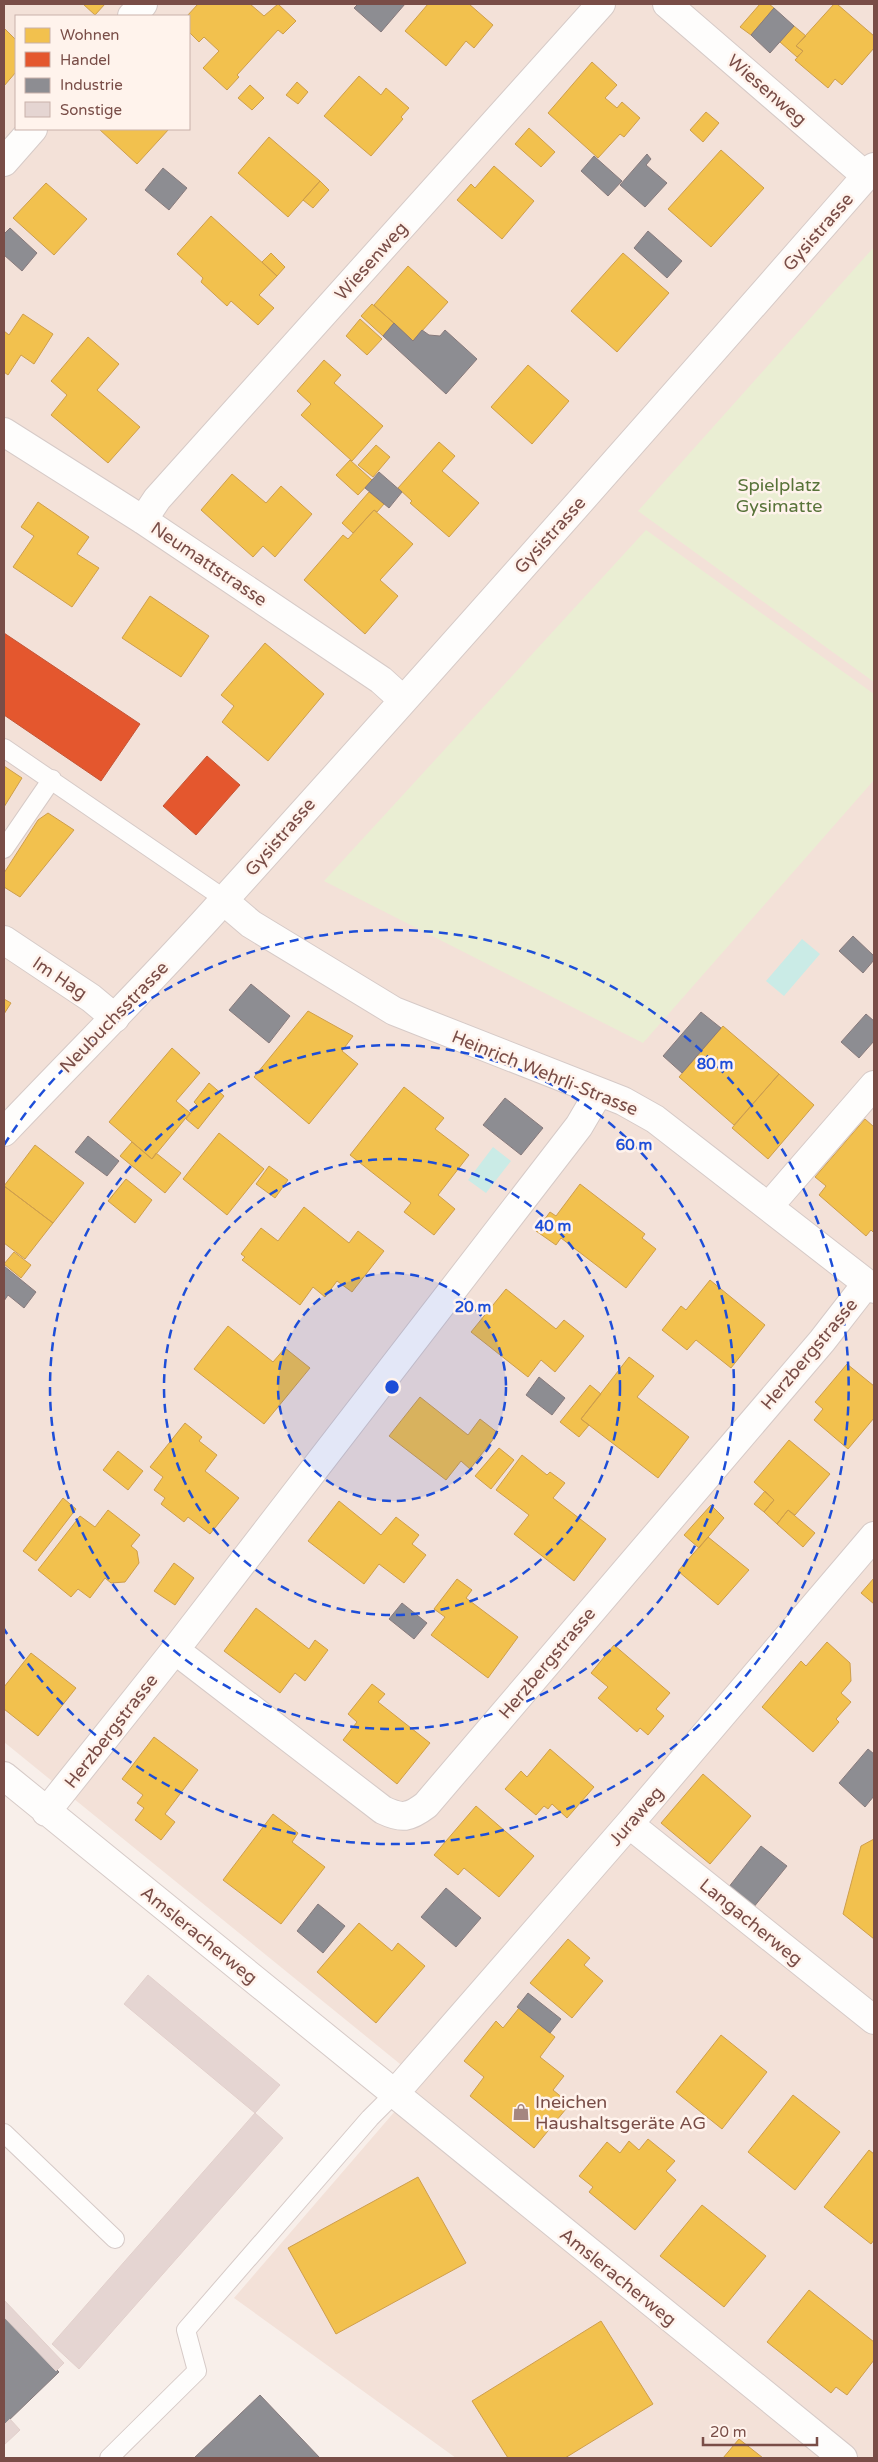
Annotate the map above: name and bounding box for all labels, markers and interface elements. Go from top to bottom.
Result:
legend [15,15,190,130]
text: Wohnen [60,26,120,44]
street label: Wiesenweg [723,50,811,130]
text: Handel [60,51,111,69]
text: Industrie [60,76,123,94]
text: Sonstige [60,101,122,119]
street label: Gysistrasse [778,188,858,276]
street label: Wiesenweg [330,217,412,305]
park label: Spielplatz Gysimatte [736,474,822,517]
street label: Gysistrasse [510,492,590,578]
street label: Neumattstrasse [147,517,271,611]
street label: Gysistrasse [240,793,320,881]
street label: Im Hag [28,952,92,1004]
street label: Neubuchsstrasse [55,957,173,1077]
street label: Heinrich Wehrli-Strasse [449,1026,641,1120]
text: 80 m [697,1055,733,1073]
text: 60 m [616,1136,652,1154]
text: 40 m [535,1217,571,1235]
street label: Herzbergstrasse [756,1294,862,1414]
text: 20 m [455,1298,491,1316]
centre of rings [383,1378,401,1396]
street label: Herzbergstrasse [494,1603,600,1723]
street label: Herzbergstrasse [60,1670,162,1792]
street label: Juraweg [604,1782,668,1850]
street label: Langacherweg [695,1874,807,1970]
street label: Amsleracherweg [136,1881,262,1989]
place label: Ineichen Haushaltsgeräte AG [535,2091,706,2134]
shop icon: Ineichen Haushaltsgeräte AG [511,2102,531,2122]
street label: Amsleracherweg [555,2223,681,2331]
scale bar [703,2414,817,2446]
text: 20 m [710,2423,747,2441]

